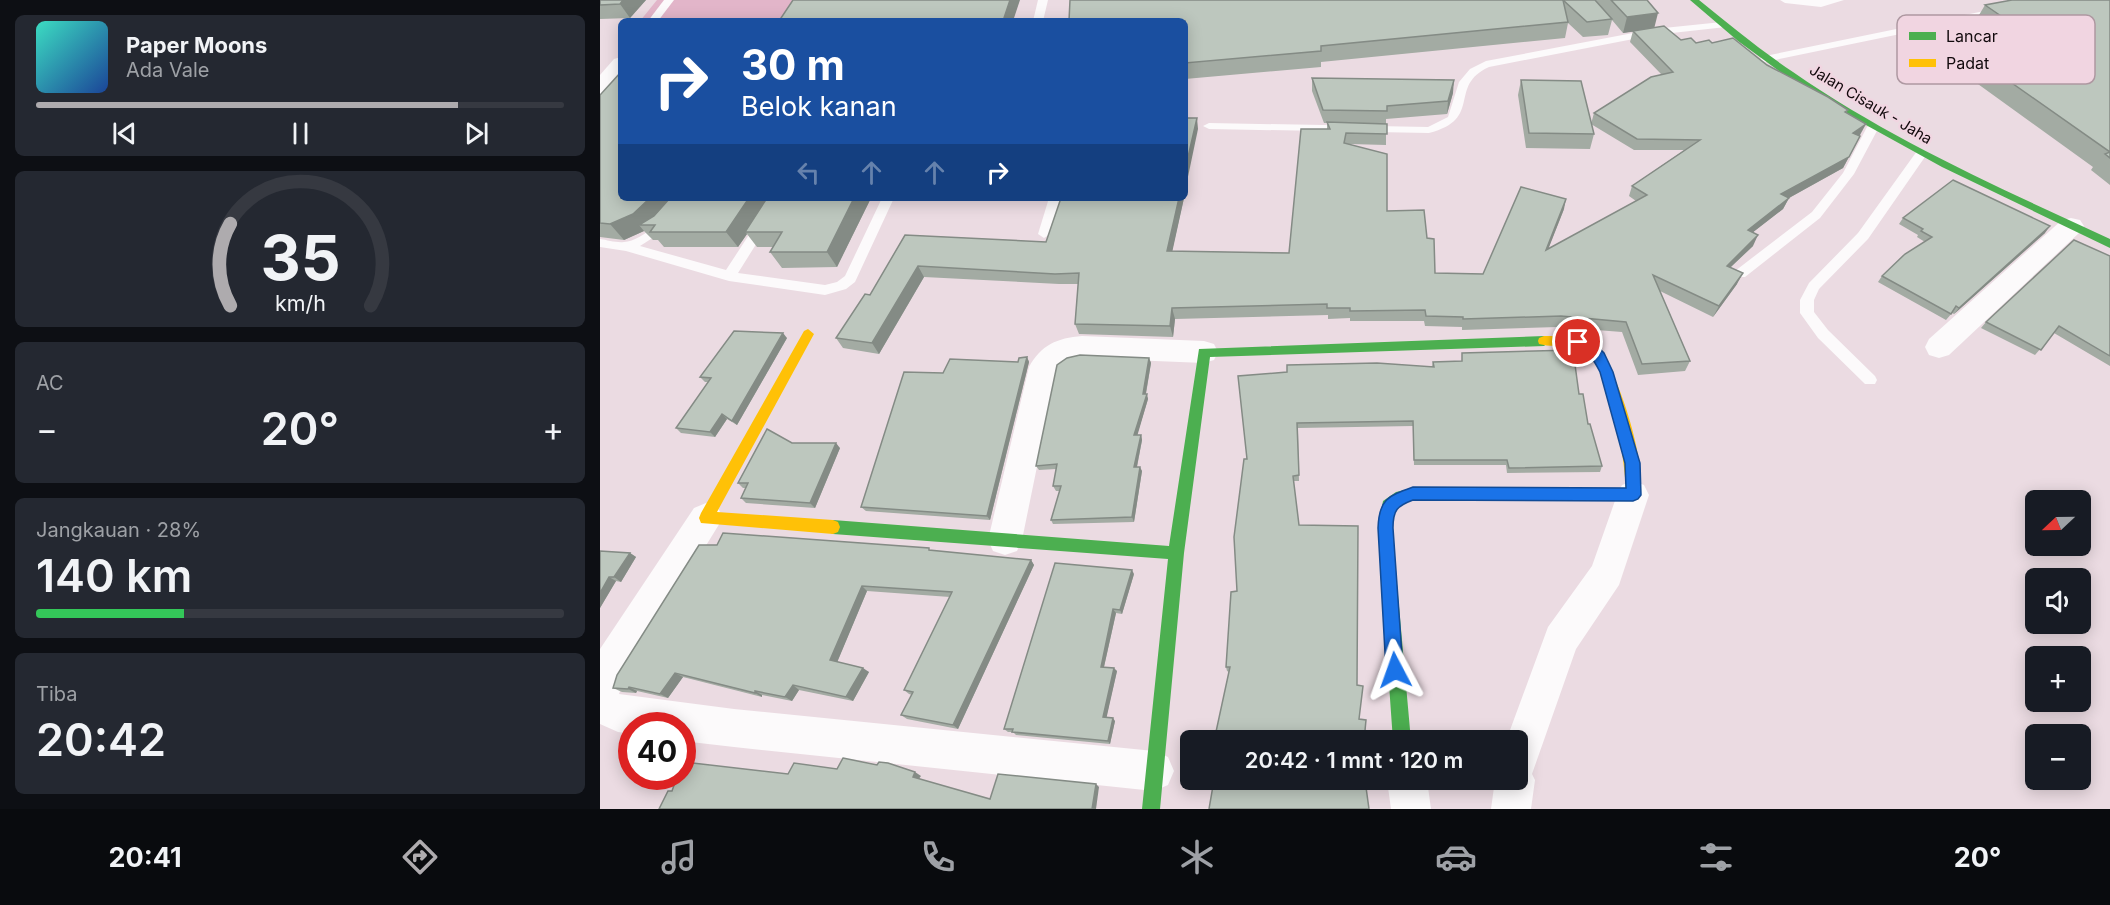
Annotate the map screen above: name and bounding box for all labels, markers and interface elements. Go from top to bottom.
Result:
legend [1897,15,2095,84]
text: Lancar [1946,26,1998,46]
text: Paper Moons [126,32,267,58]
text: 30 m [741,39,845,90]
icon: right [642,42,720,120]
text: Padat [1946,53,1989,73]
text: Ada Vale [126,58,209,82]
street label: Jalan Cisauk - Jaha [1806,60,1936,148]
text: Belok kanan [741,90,897,123]
icon: previous [108,117,141,150]
icon: pause [284,117,317,150]
icon: next [460,117,493,150]
icon: left [792,156,825,189]
icon: ahead [855,156,888,189]
icon: ahead [918,156,951,189]
icon: right [981,156,1014,189]
text: 35 [260,220,340,295]
text: km/h [275,290,325,316]
pin [1552,316,1603,367]
icon: arrive [1561,325,1594,358]
text: AC [36,371,64,395]
text: 20° [261,401,339,456]
text: − [36,409,58,449]
text: + [542,409,564,449]
north arrow [2025,490,2091,556]
map controls [2025,490,2091,790]
text: Jangkauan · 28% [36,518,201,542]
text: 140 km [36,548,192,603]
button: sound [2025,568,2091,634]
position arrow [1363,638,1427,702]
button: + [2025,646,2091,712]
text: Tiba [36,682,77,706]
text: 20:42 [36,712,166,767]
speed limit sign: 40 [618,712,696,790]
button: − [2025,724,2091,790]
text: 20:42 · 1 mnt · 120 m [1245,747,1463,773]
icon: directions [399,836,441,878]
icon: music [658,836,700,878]
icon: phone [917,836,959,878]
icon: climate [1176,836,1218,878]
icon: car [1435,836,1477,878]
icon: filters [1695,836,1737,878]
text: 20:41 [109,841,182,874]
text: 20° [1954,841,2001,874]

